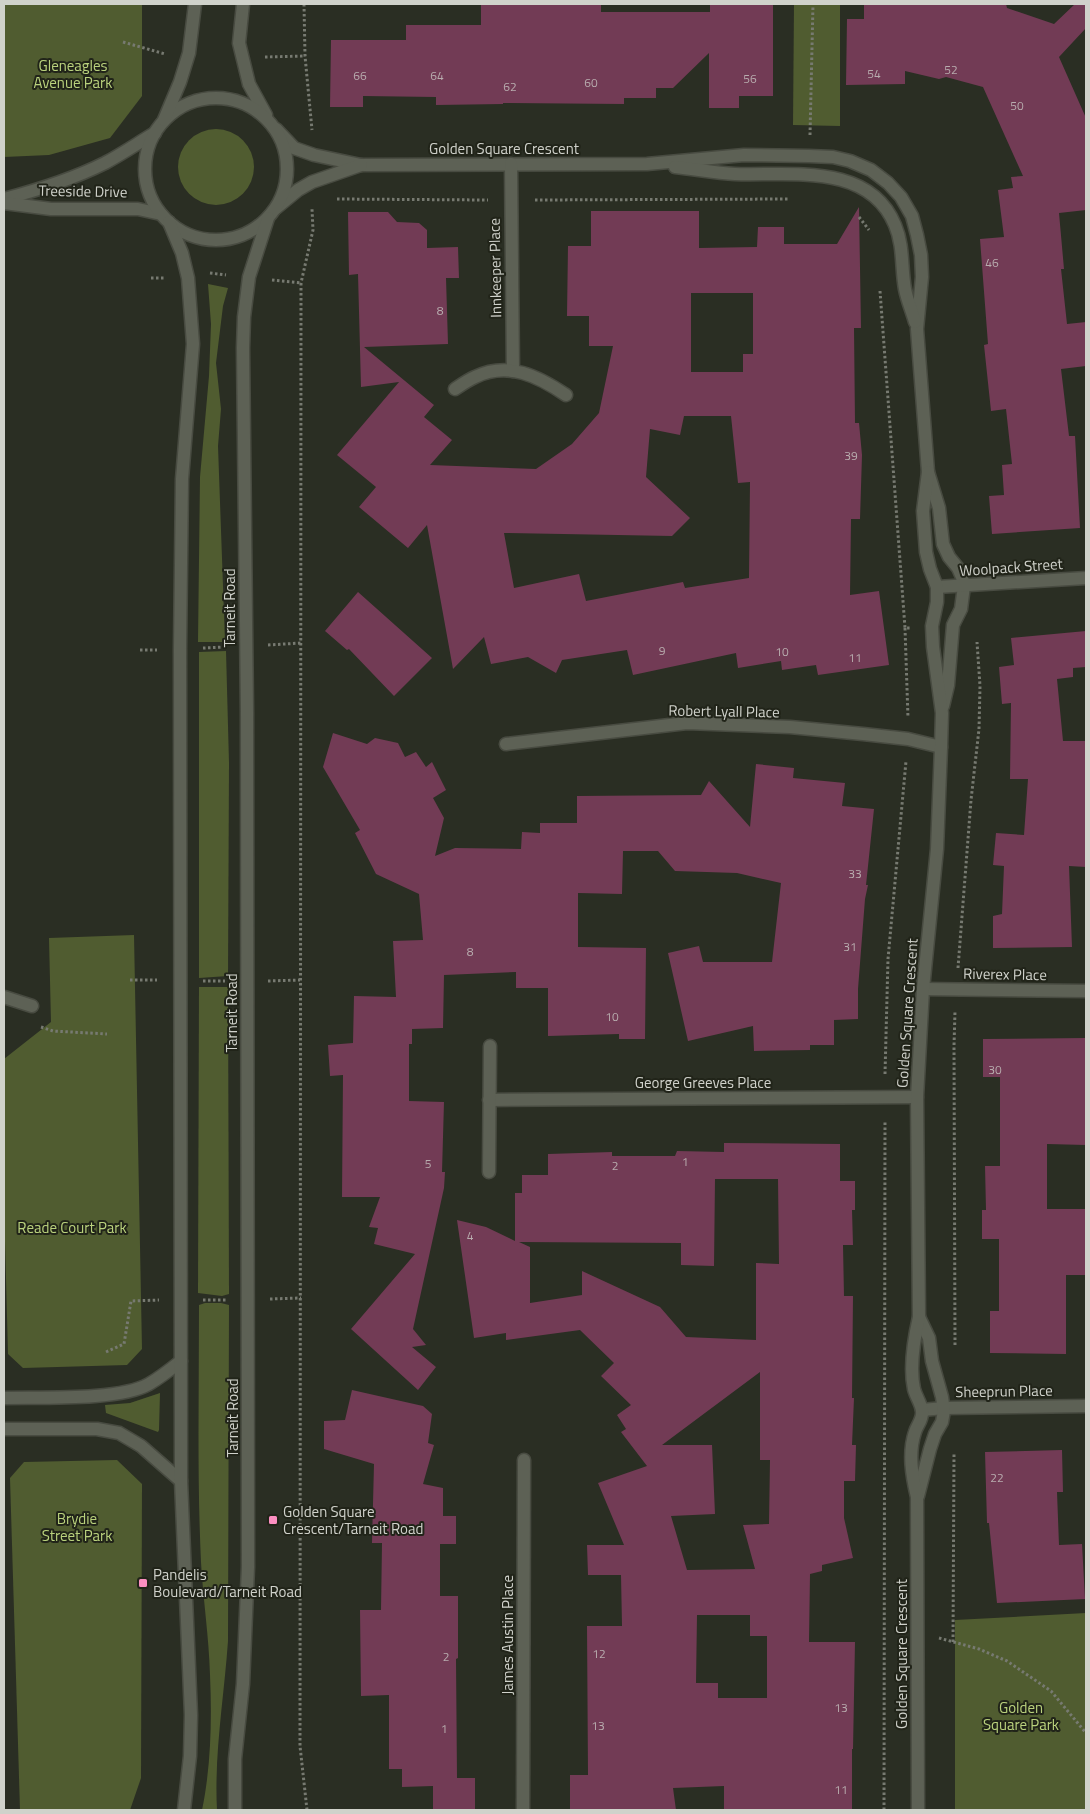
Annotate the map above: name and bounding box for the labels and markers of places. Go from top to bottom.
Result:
place label: Golden Square Crescent/Tarneit Road [283,1500,423,1540]
marker: Golden Square Crescent/Tarneit Road [267,1514,279,1526]
place label: Pandelis Boulevard/Tarneit Road [153,1563,302,1603]
marker: Pandelis Boulevard/Tarneit Road [137,1577,149,1589]

